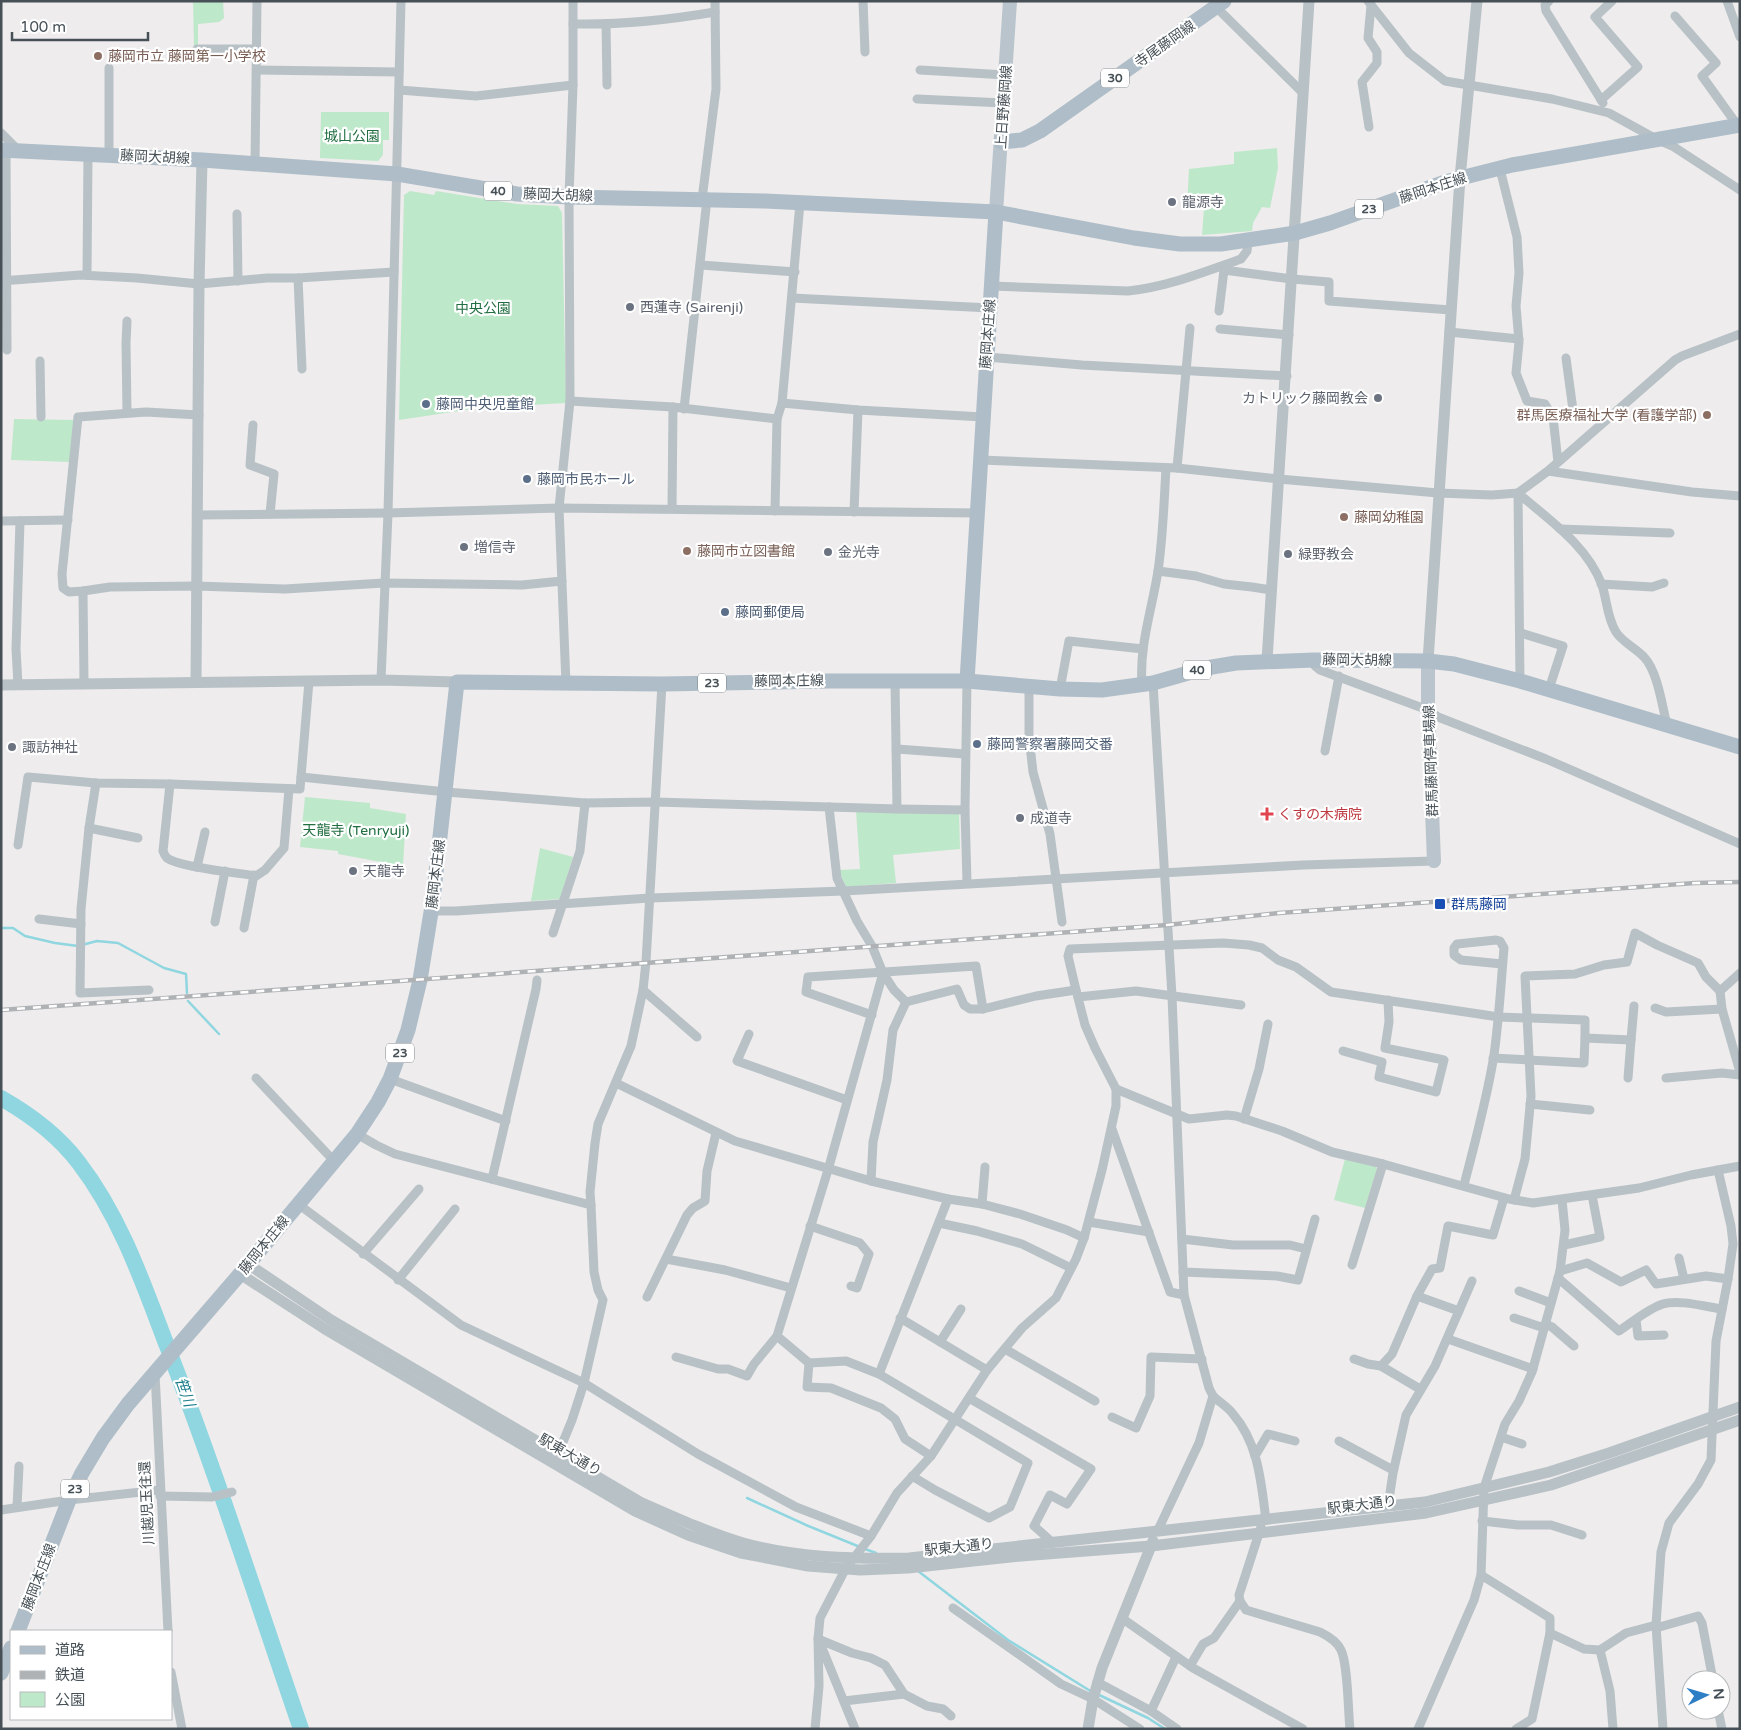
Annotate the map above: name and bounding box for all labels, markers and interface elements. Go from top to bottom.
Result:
scale bar [12,10,149,42]
street label: 寺尾藤岡線 [1131,17,1199,71]
text: 100 m [20,18,66,36]
place label: 藤岡市立 藤岡第一小学校 [108,48,266,65]
marker: 藤岡市立 藤岡第一小学校 [92,50,104,62]
street label: 上日野藤岡線 [993,65,1015,149]
road number: 30 [1101,68,1129,88]
park label: 城山公園 [324,128,380,145]
street label: 藤岡大胡線 [120,147,190,167]
street label: 藤岡本庄線 [1397,169,1469,207]
road number: 40 [484,182,512,200]
street label: 藤岡大胡線 [523,185,593,205]
place label: 龍源寺 [1182,194,1224,211]
marker: 龍源寺 [1166,196,1178,208]
road number: 23 [1355,200,1383,218]
street label: 藤岡本庄線 [977,298,999,370]
place label: 西蓮寺 (Sairenji) [640,299,743,316]
park label: 中央公園 [455,300,511,317]
marker: 西蓮寺 (Sairenji) [624,301,636,313]
place label: カトリック藤岡教会 [1242,390,1368,407]
marker: カトリック藤岡教会 [1372,392,1384,404]
place label: 藤岡中央児童館 [436,396,534,413]
marker: 藤岡中央児童館 [420,398,432,410]
place label: 群馬医療福祉大学 (看護学部) [1517,407,1697,424]
marker: 群馬医療福祉大学 (看護学部) [1701,409,1713,421]
place label: 藤岡市民ホール [537,471,635,488]
marker: 藤岡市民ホール [521,473,533,485]
place label: 藤岡幼稚園 [1354,509,1424,526]
marker: 藤岡幼稚園 [1338,511,1350,523]
place label: 増信寺 [474,539,516,556]
marker: 増信寺 [458,541,470,553]
place label: 藤岡市立図書館 [697,543,795,560]
place label: 金光寺 [838,544,880,561]
marker: 藤岡市立図書館 [681,545,693,557]
marker: 金光寺 [822,546,834,558]
place label: 緑野教会 [1298,546,1354,563]
marker: 緑野教会 [1282,548,1294,560]
place label: 藤岡郵便局 [735,604,805,621]
marker: 藤岡郵便局 [719,606,731,618]
street label: 藤岡大胡線 [1322,651,1392,669]
road number: 40 [1183,660,1211,680]
street label: 藤岡本庄線 [754,672,824,690]
road number: 23 [698,674,726,692]
street label: 群馬藤岡停車場線 [1421,705,1441,817]
place label: 藤岡警察署藤岡交番 [987,736,1113,753]
marker: 藤岡警察署藤岡交番 [971,738,983,750]
place label: 諏訪神社 [22,739,78,756]
marker: 諏訪神社 [6,741,18,753]
place label: くすの木病院 [1278,806,1362,823]
marker: くすの木病院 [1260,807,1274,821]
place label: 成道寺 [1030,810,1072,827]
marker: 成道寺 [1014,812,1026,824]
park label: 天龍寺 (Tenryuji) [303,822,409,839]
street label: 藤岡本庄線 [423,838,449,910]
place label: 天龍寺 [363,863,405,880]
marker: 天龍寺 [347,865,359,877]
place label: 群馬藤岡 [1451,896,1507,913]
marker: 群馬藤岡 [1433,897,1447,911]
road number: 23 [386,1044,414,1062]
street label: 藤岡本庄線 [235,1212,293,1278]
water label: 笹川 [171,1375,199,1411]
street label: 駅東大通り [535,1430,605,1480]
street label: 川越児玉往還 [136,1461,158,1545]
road number: 23 [61,1480,89,1498]
street label: 駅東大通り [1326,1492,1398,1518]
street label: 駅東大通り [923,1535,995,1559]
street label: 藤岡本庄線 [19,1541,59,1613]
legend [10,1630,172,1720]
text: 道路 [55,1641,85,1659]
text: 鉄道 [55,1666,85,1684]
north arrow [1681,1670,1731,1720]
text: N [1709,1688,1727,1700]
text: 公園 [55,1691,85,1709]

